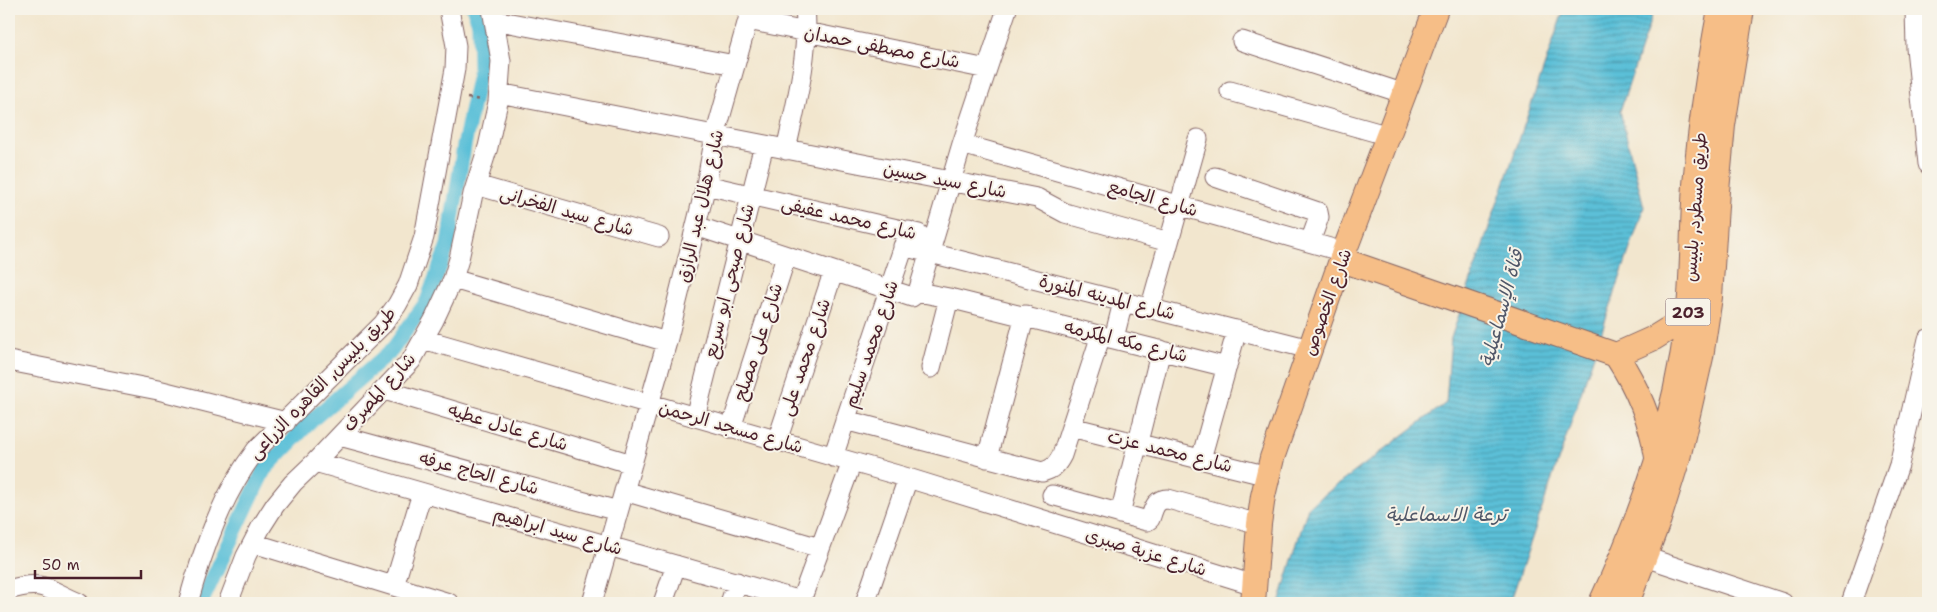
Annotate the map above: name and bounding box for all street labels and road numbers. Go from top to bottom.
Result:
street label: شارع مصطفى حمدان [802,20,962,74]
street label: شارع هلال عبد الرازق [671,127,729,285]
street label: طريق مسطرد, بلبيس [1678,131,1712,283]
street label: شارع سيد حسين [881,156,1009,204]
street label: شارع الجامع [1105,174,1201,223]
street label: شارع سيد الفخرانى [497,180,637,242]
street label: شارع محمد عفيفى [779,191,919,245]
street label: شارع صبحى ابو سريع [698,201,761,361]
street label: شارع الخصوص [1297,245,1357,359]
street label: شارع المدينه المنورة [1036,269,1178,325]
street label: شارع محمد سليم [838,277,906,412]
street label: شارع على مصلح [728,280,788,404]
street label: شارع محمد على [774,295,836,419]
road number: 203 [1666,298,1710,326]
street label: طريق بلبيس, القاهره الزراعى [243,302,401,464]
street label: شارع مكه المكرمه [1062,314,1190,368]
street label: شارع المصرف [337,347,421,437]
street label: شارع مسجد الرحمن [656,395,806,459]
street label: شارع عادل عطيه [445,397,571,457]
street label: شارع محمد عزت [1105,424,1235,478]
street label: شارع الحاج عرفه [417,446,541,500]
street label: شارع سيد ابراهيم [490,501,625,563]
street label: شارع عزبة صبرى [1082,522,1210,582]

